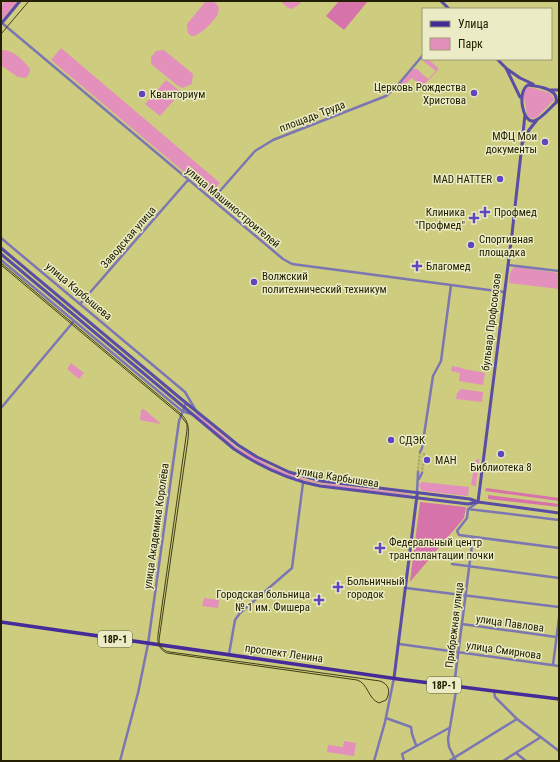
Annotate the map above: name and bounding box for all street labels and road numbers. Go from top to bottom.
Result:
street label: площадь Труда [277,98,347,135]
street label: улица Машиностроителей [183,164,283,251]
street label: Заводская улица [98,204,159,271]
street label: улица Карбышева [43,260,114,323]
street label: бульвар Профсоюзов [479,272,504,372]
street label: улица Академика Королёва [141,462,172,590]
street label: улица Карбышева [296,465,380,490]
street label: Прибрежная улица [443,581,466,669]
street label: улица Павлова [475,612,545,635]
road number: 18Р-1 [98,631,132,647]
street label: улица Смирнова [466,639,542,662]
street label: проспект Ленина [244,642,324,665]
road number: 18Р-1 [427,677,461,693]

